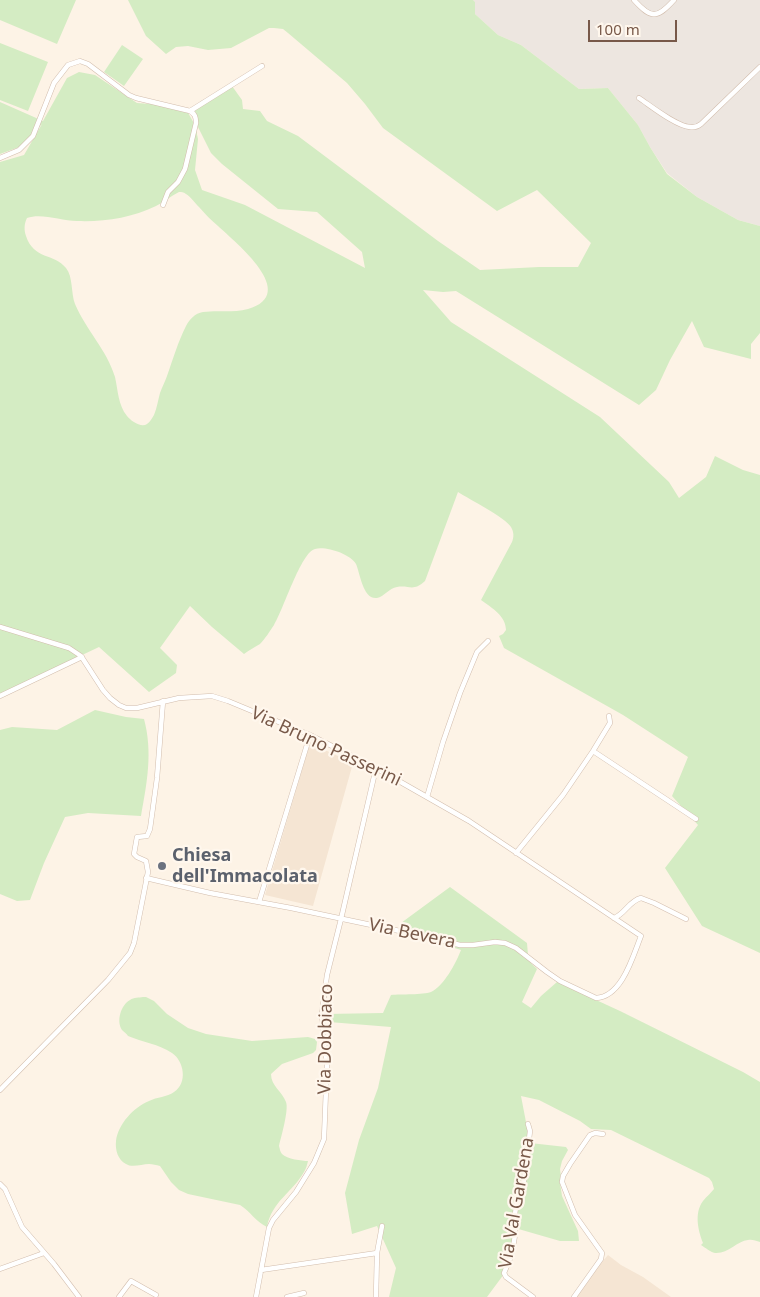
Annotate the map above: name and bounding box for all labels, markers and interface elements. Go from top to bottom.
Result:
scale bar [590,10,679,42]
text: 100 m [596,19,640,39]
street label: Via Bruno Passerini [247,703,405,791]
place label: Chiesa dell'Immacolata [172,845,318,888]
marker: Chiesa dell'Immacolata [156,860,168,872]
street label: Via Bevera [367,914,457,954]
street label: Via Dobbiaco [314,983,338,1095]
street label: Via Val Gardena [495,1136,539,1270]

